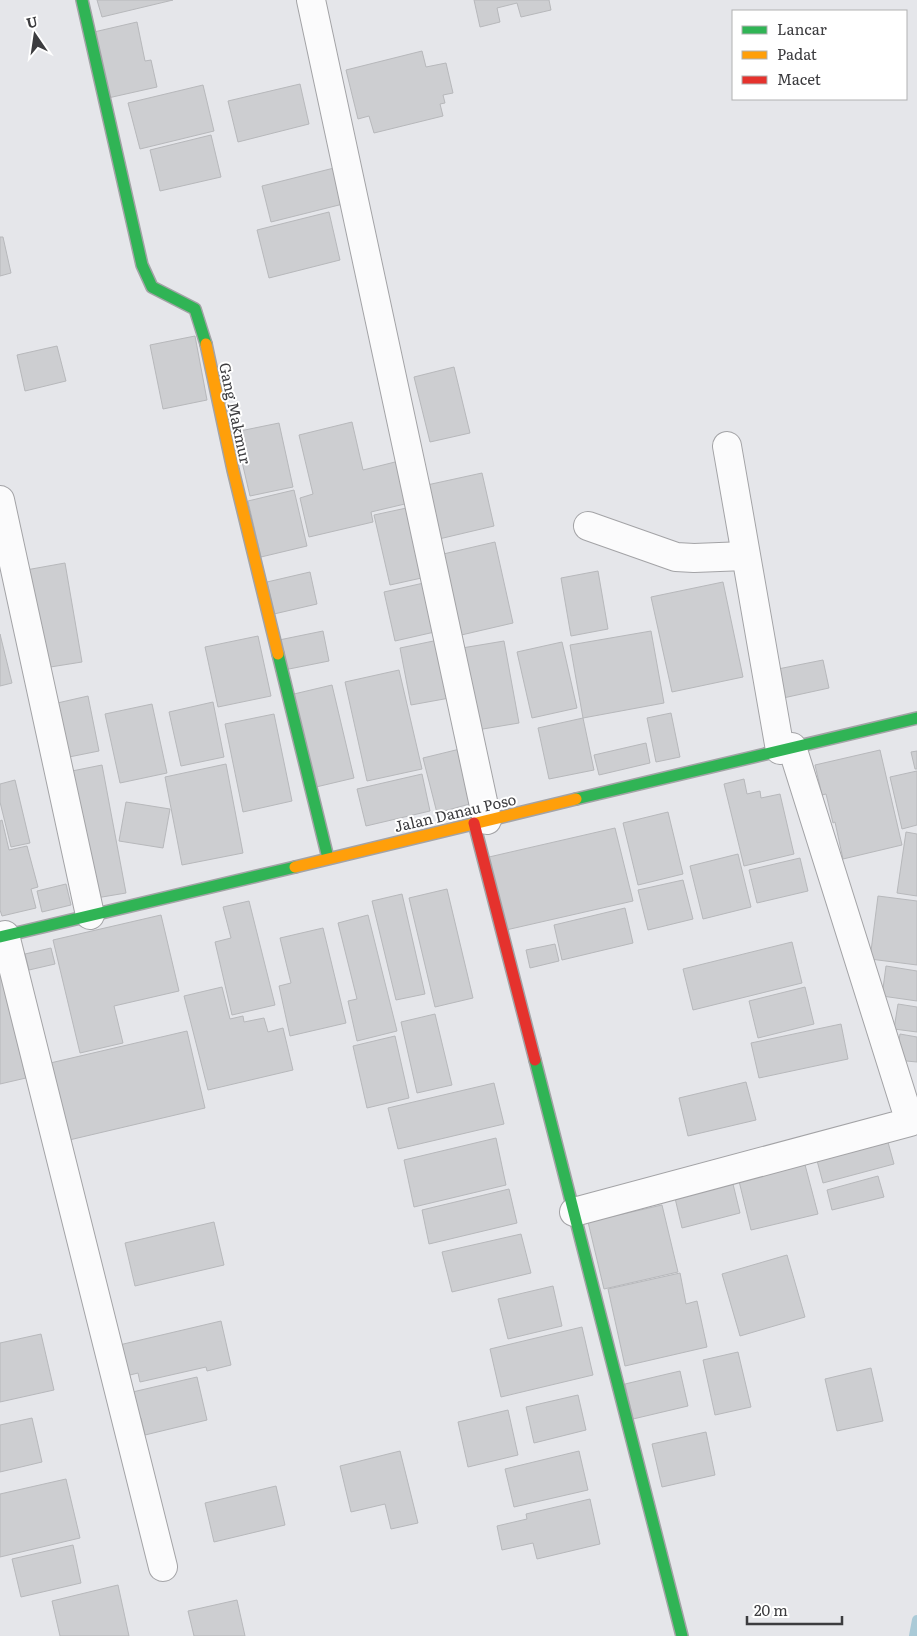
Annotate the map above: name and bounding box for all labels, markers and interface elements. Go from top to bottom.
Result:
north arrow [10,10,60,60]
text: U [24,10,39,32]
legend [732,10,907,100]
text: Lancar [777,17,827,40]
text: Padat [777,42,817,65]
text: Macet [777,67,821,90]
street label: Gang Makmur [214,360,258,466]
street label: Jalan Danau Poso [392,787,518,837]
scale bar [747,1594,842,1626]
text: 20 m [754,1598,788,1621]

